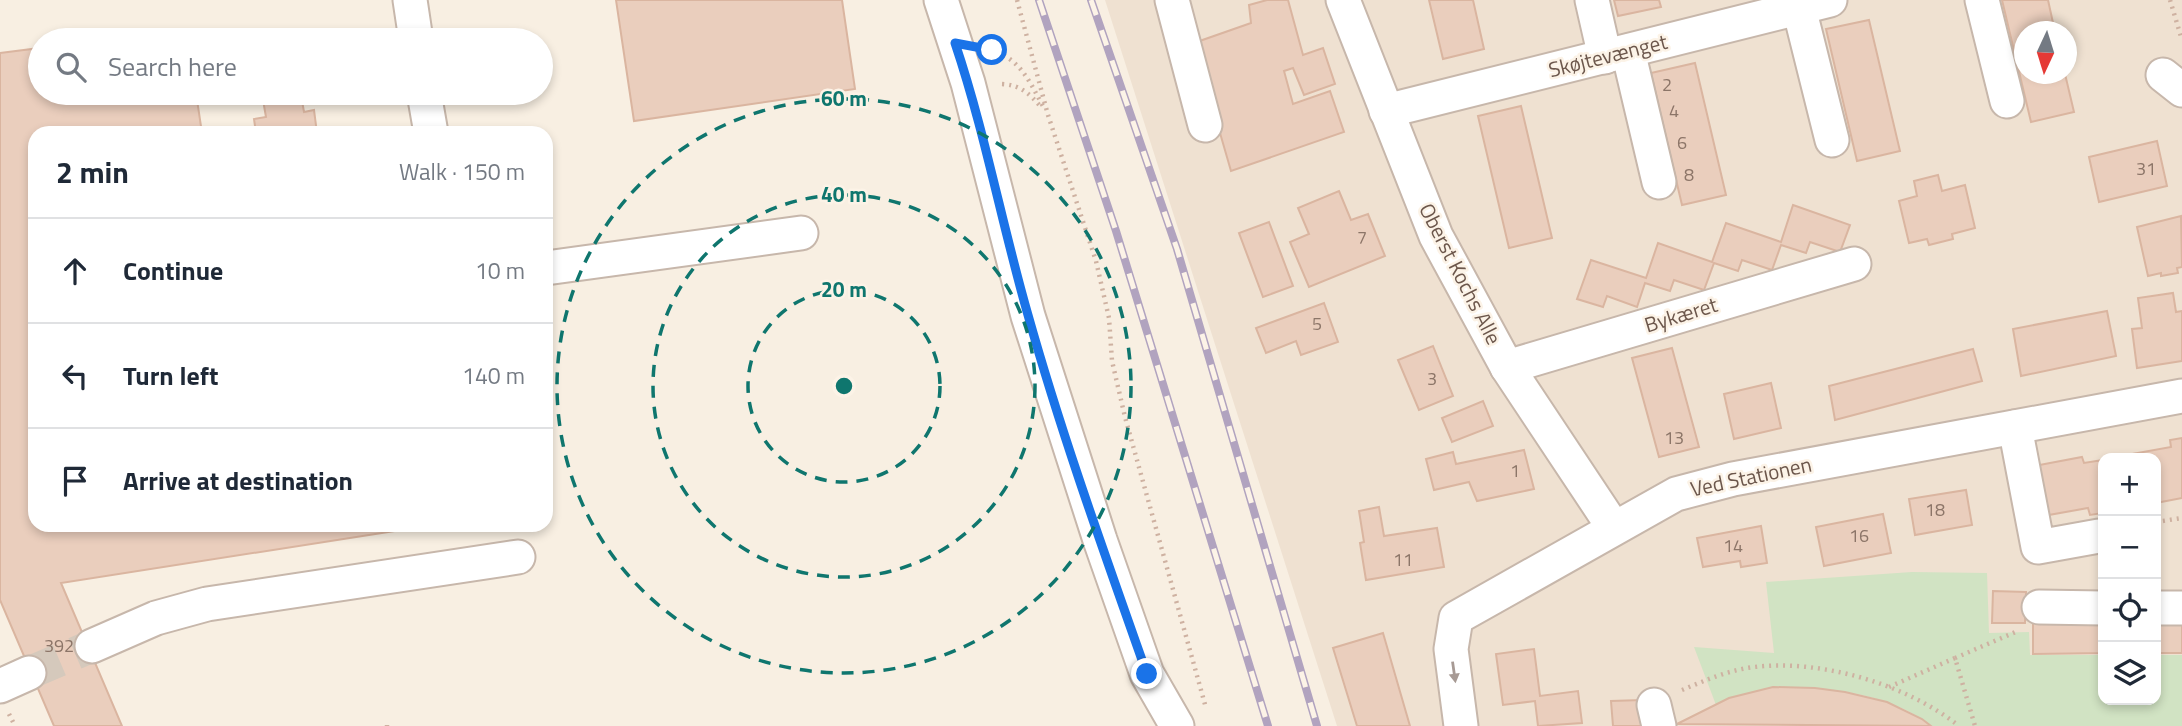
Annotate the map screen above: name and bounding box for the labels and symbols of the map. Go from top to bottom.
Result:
north arrow [2014,21,2077,84]
street label: Skøjtevænget [1545,25,1671,85]
route start [976,34,1007,65]
house number: 2 [1662,71,1672,98]
text: 60 m [821,82,867,114]
house number: 4 [1669,97,1679,124]
house number: 6 [1677,129,1687,156]
house number: 31 [2136,155,2156,182]
house number: 8 [1684,161,1694,188]
text: 40 m [821,178,867,210]
street label: Oberst Kochs Alle [1411,197,1510,350]
house number: 7 [1357,224,1367,251]
text: 20 m [821,273,867,305]
street label: Bykæret [1640,288,1722,340]
house number: 5 [1312,310,1322,337]
house number: 3 [1427,365,1437,392]
centre of rings [832,374,856,398]
house number: 13 [1664,424,1684,451]
street label: Ved Stationen [1687,448,1814,504]
house number: 1 [1510,457,1520,484]
house number: 18 [1925,496,1945,523]
house number: 16 [1849,522,1869,549]
house number: 14 [1723,532,1743,559]
house number: 11 [1393,546,1413,573]
house number: 392 [44,632,74,659]
route end [1131,658,1162,689]
one-way arrow [1449,661,1460,683]

